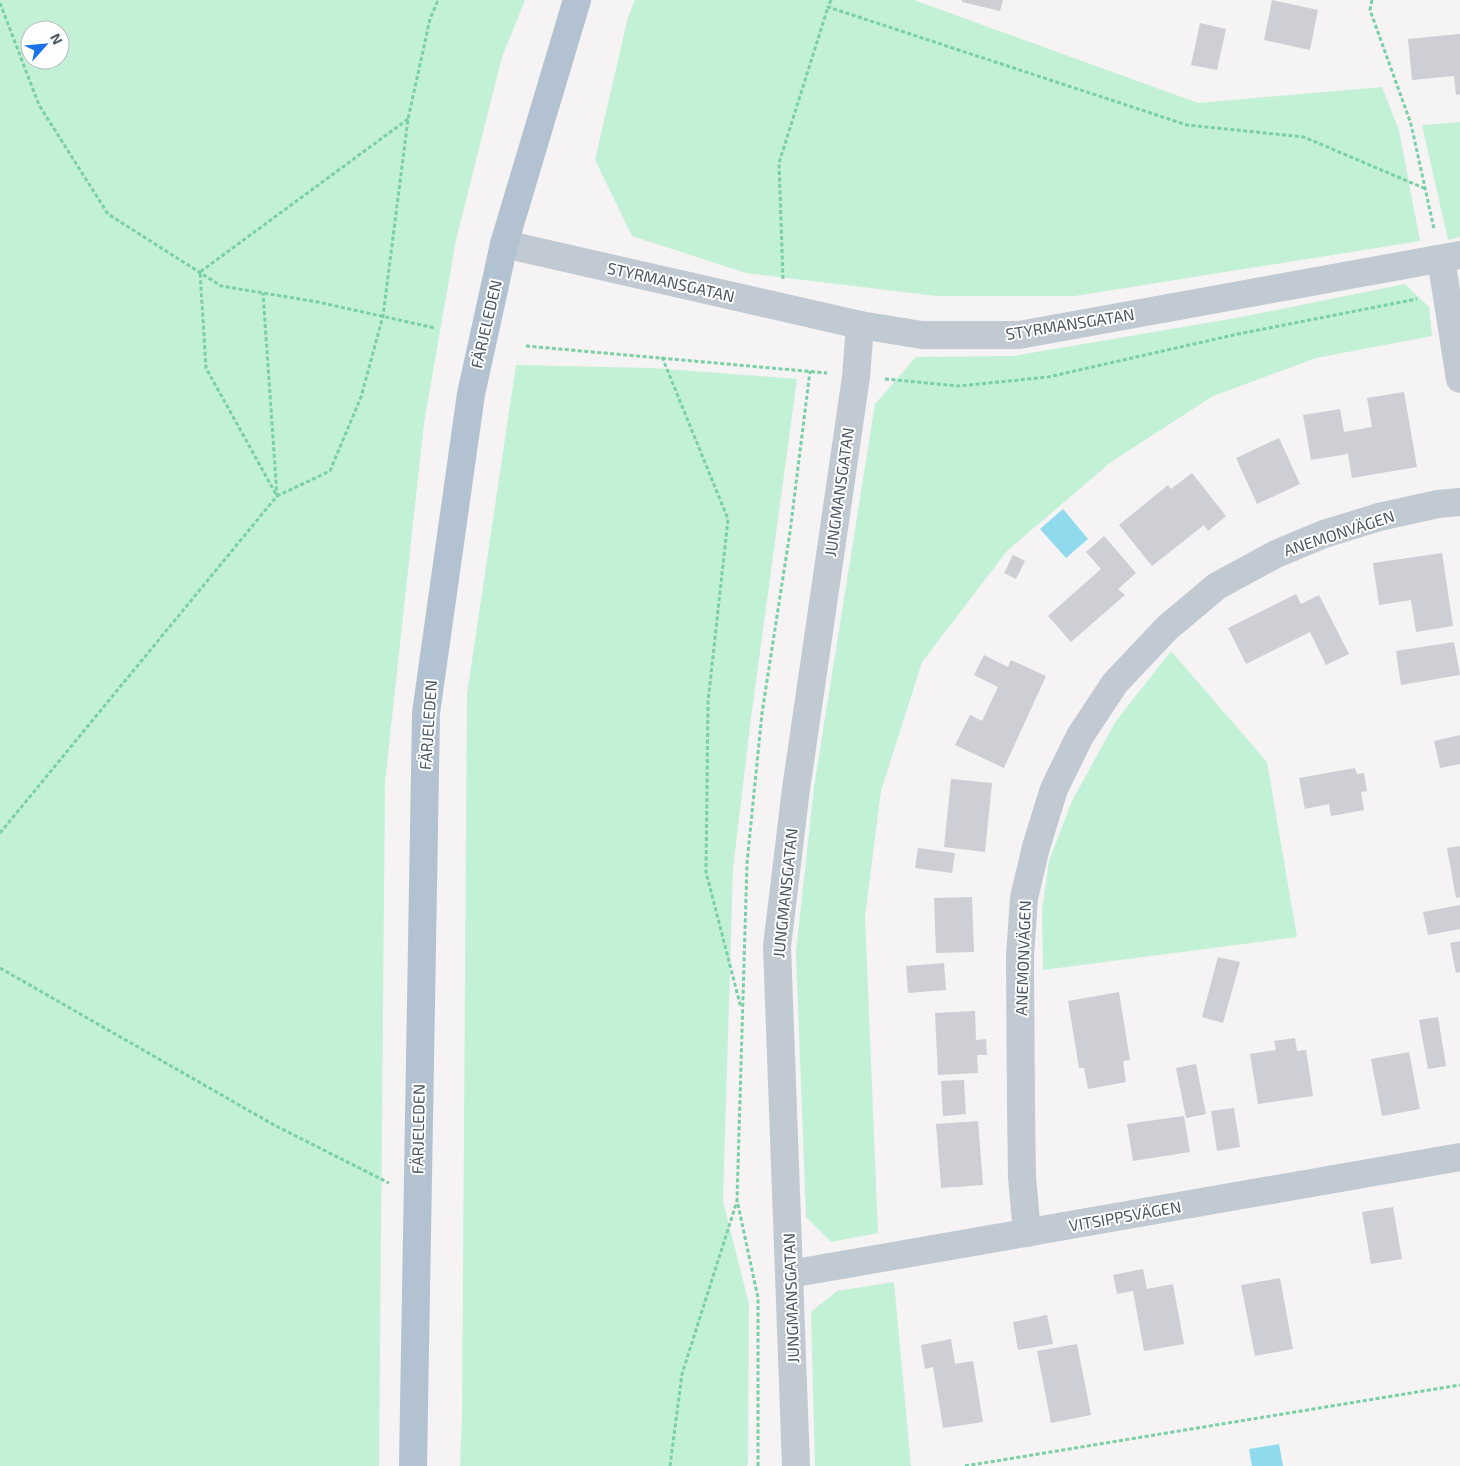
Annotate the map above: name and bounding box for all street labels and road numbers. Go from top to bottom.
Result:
street label: STYRMANSGATAN [606,258,737,305]
street label: FÄRJELEDEN [466,278,505,370]
street label: STYRMANSGATAN [1004,304,1136,343]
street label: JUNGMANSGATAN [820,426,857,558]
street label: ANEMONVÄGEN [1281,506,1397,559]
street label: FÄRJELEDEN [415,679,440,771]
street label: JUNGMANSGATAN [768,827,801,959]
street label: ANEMONVÄGEN [1011,900,1034,1016]
street label: FÄRJELEDEN [407,1084,428,1174]
street label: VITSIPPSVÄGEN [1067,1196,1183,1235]
street label: JUNGMANSGATAN [779,1233,802,1363]

